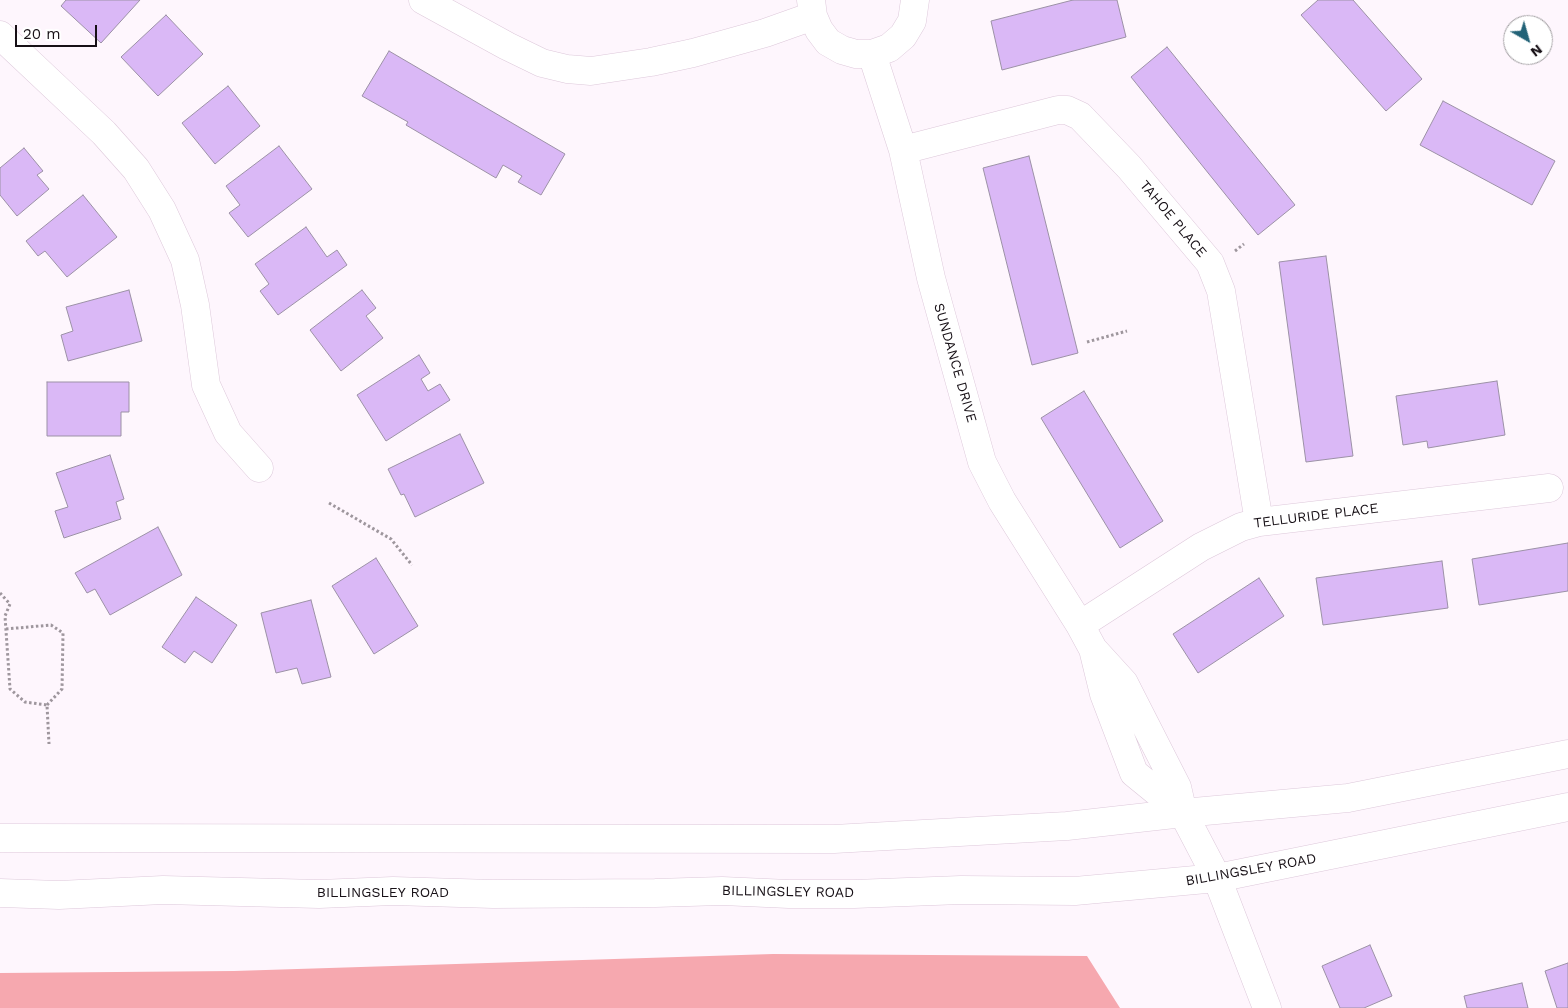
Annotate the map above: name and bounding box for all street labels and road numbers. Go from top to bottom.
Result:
street label: TAHOE PLACE [1136,177,1210,261]
street label: SUNDANCE DRIVE [930,301,980,425]
street label: TELLURIDE PLACE [1253,500,1379,532]
street label: BILLINGSLEY ROAD [1184,850,1318,890]
street label: BILLINGSLEY ROAD [722,882,854,902]
street label: BILLINGSLEY ROAD [317,885,449,901]

